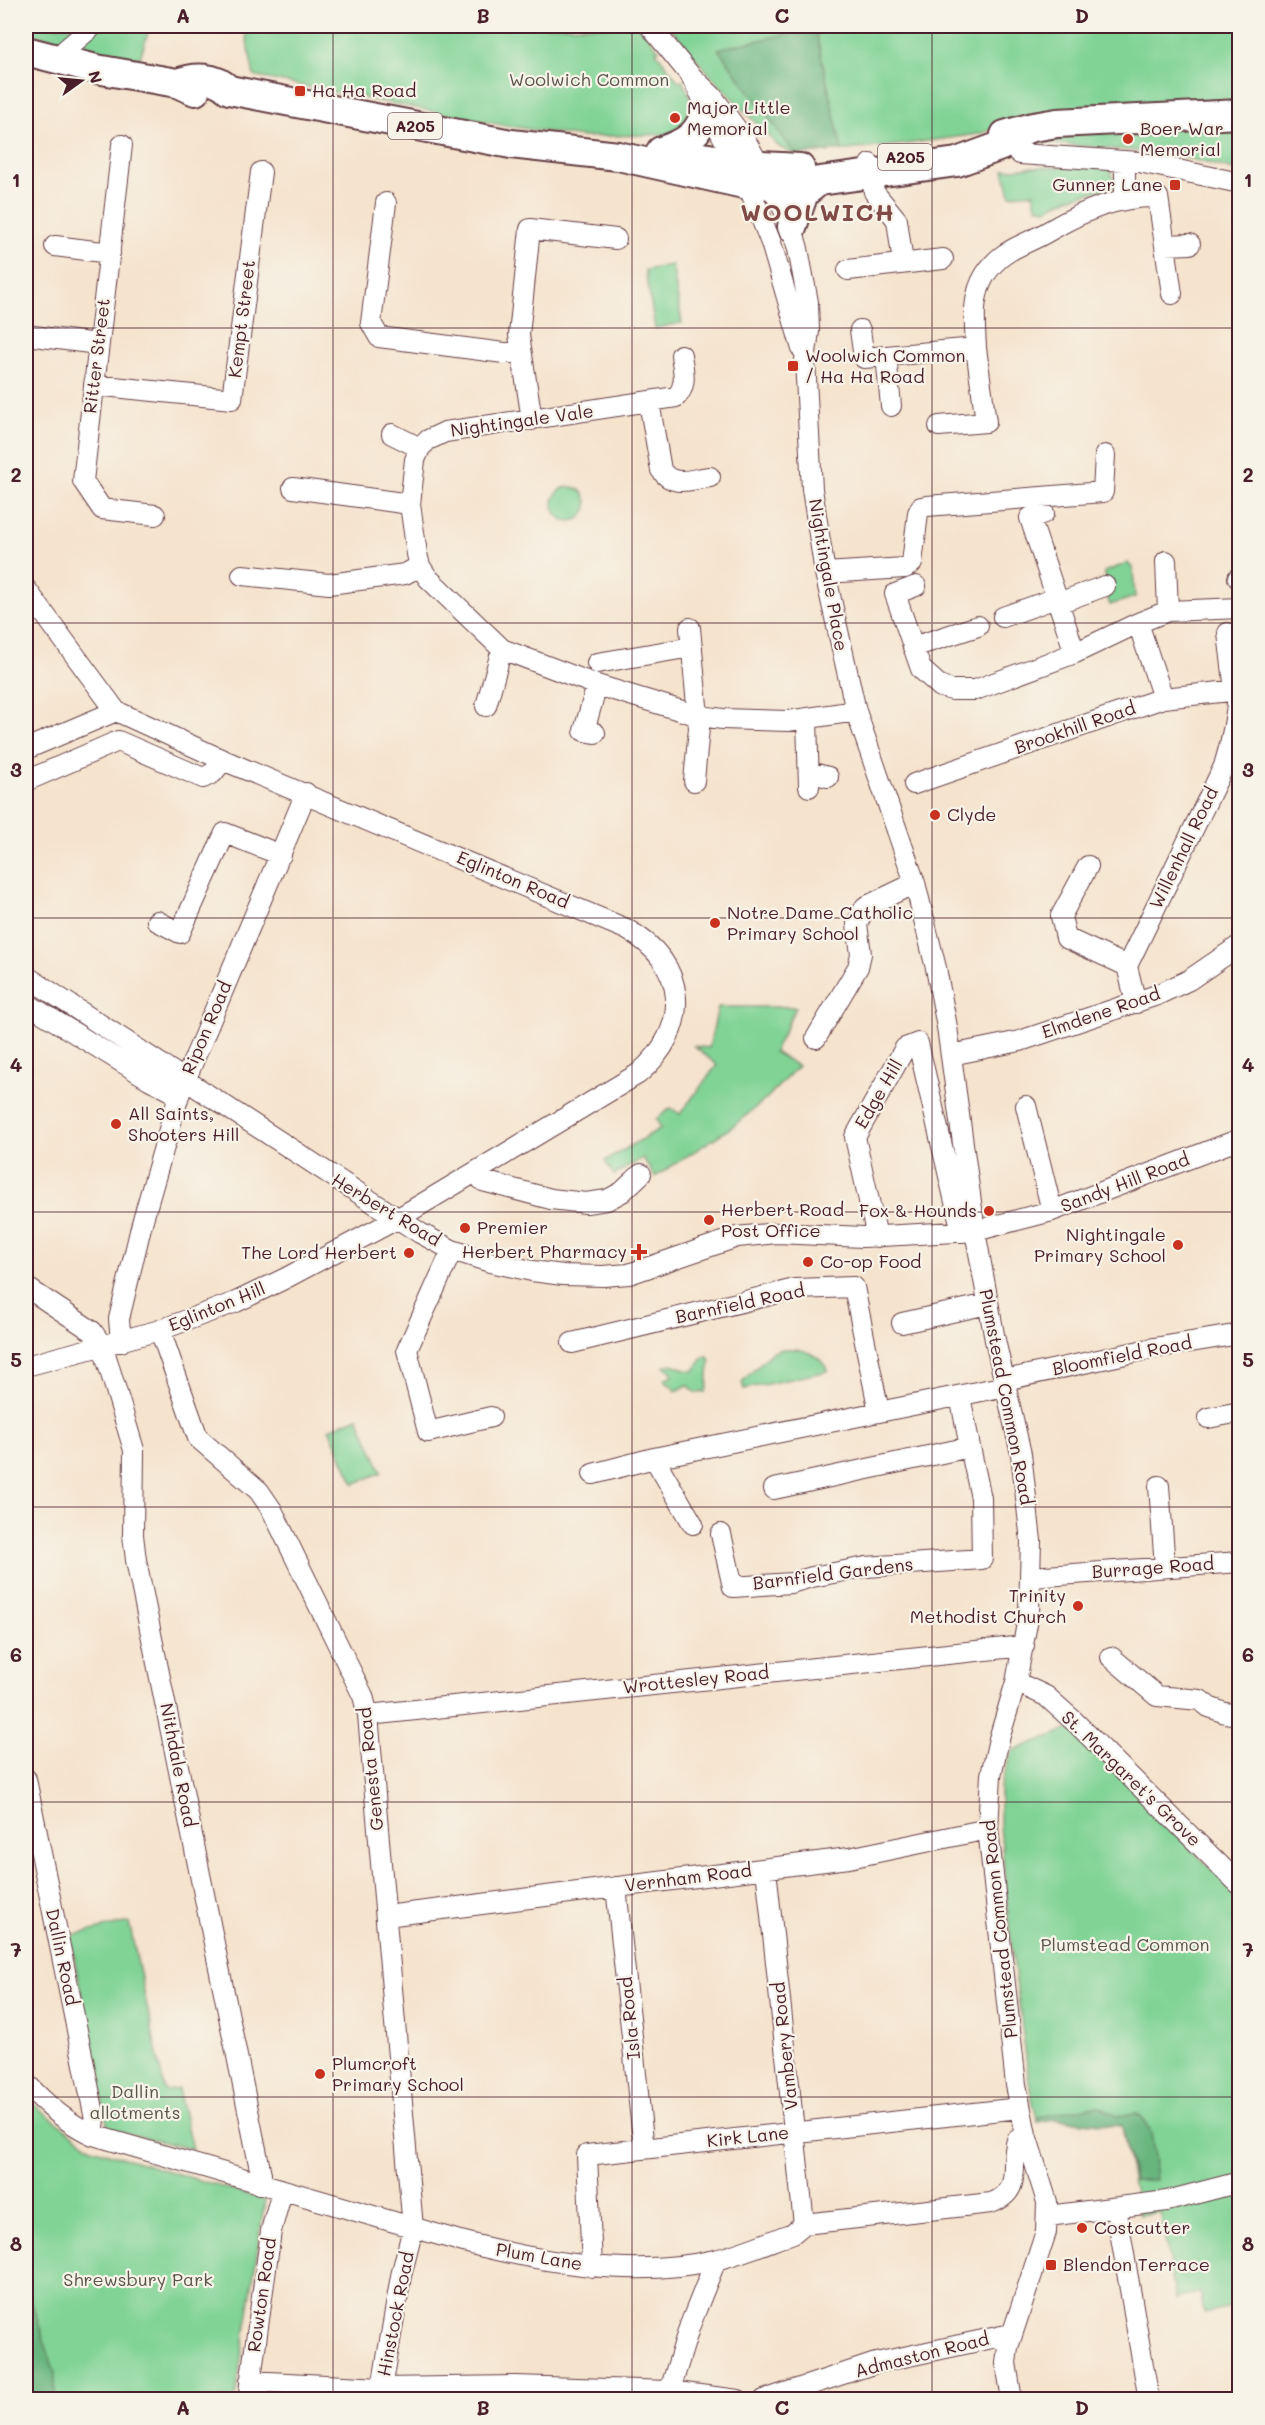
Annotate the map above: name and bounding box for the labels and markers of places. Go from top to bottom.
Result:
place label: Ha Ha Road [312,78,416,102]
marker: Ha Ha Road [293,84,307,98]
place label: Major Little Memorial [687,95,791,140]
marker: Major Little Memorial [668,111,682,125]
place label: Boer War Memorial [1140,116,1224,161]
marker: Boer War Memorial [1121,132,1135,146]
place label: Gunner Lane [1052,172,1163,196]
marker: Gunner Lane [1168,178,1182,192]
place label: Woolwich Common / Ha Ha Road [805,343,966,388]
marker: Woolwich Common / Ha Ha Road [786,359,800,373]
place label: Clyde [947,802,996,826]
marker: Clyde [928,808,942,822]
place label: Notre Dame Catholic Primary School [727,900,913,945]
marker: Notre Dame Catholic Primary School [708,916,722,930]
place label: All Saints, Shooters Hill [128,1101,240,1146]
marker: All Saints, Shooters Hill [109,1117,123,1131]
place label: Herbert Road Post Office [721,1197,844,1242]
place label: Fox & Hounds [859,1198,977,1222]
marker: Fox & Hounds [982,1204,996,1218]
marker: Herbert Road Post Office [702,1213,716,1227]
place label: Premier [477,1215,548,1239]
marker: Premier [458,1221,472,1235]
place label: Nightingale Primary School [1034,1222,1166,1267]
marker: Nightingale Primary School [1171,1238,1185,1252]
place label: Herbert Pharmacy [462,1239,627,1263]
place label: The Lord Herbert [241,1240,397,1264]
marker: Herbert Pharmacy [632,1245,646,1259]
marker: The Lord Herbert [402,1246,416,1260]
place label: Co-op Food [820,1249,921,1273]
marker: Co-op Food [801,1255,815,1269]
place label: Trinity Methodist Church [910,1583,1066,1628]
marker: Trinity Methodist Church [1071,1599,1085,1613]
place label: Plumcroft Primary School [332,2051,464,2096]
marker: Plumcroft Primary School [313,2067,327,2081]
place label: Costcutter [1094,2215,1191,2239]
marker: Costcutter [1075,2221,1089,2235]
place label: Blendon Terrace [1063,2252,1210,2276]
marker: Blendon Terrace [1044,2258,1058,2272]

